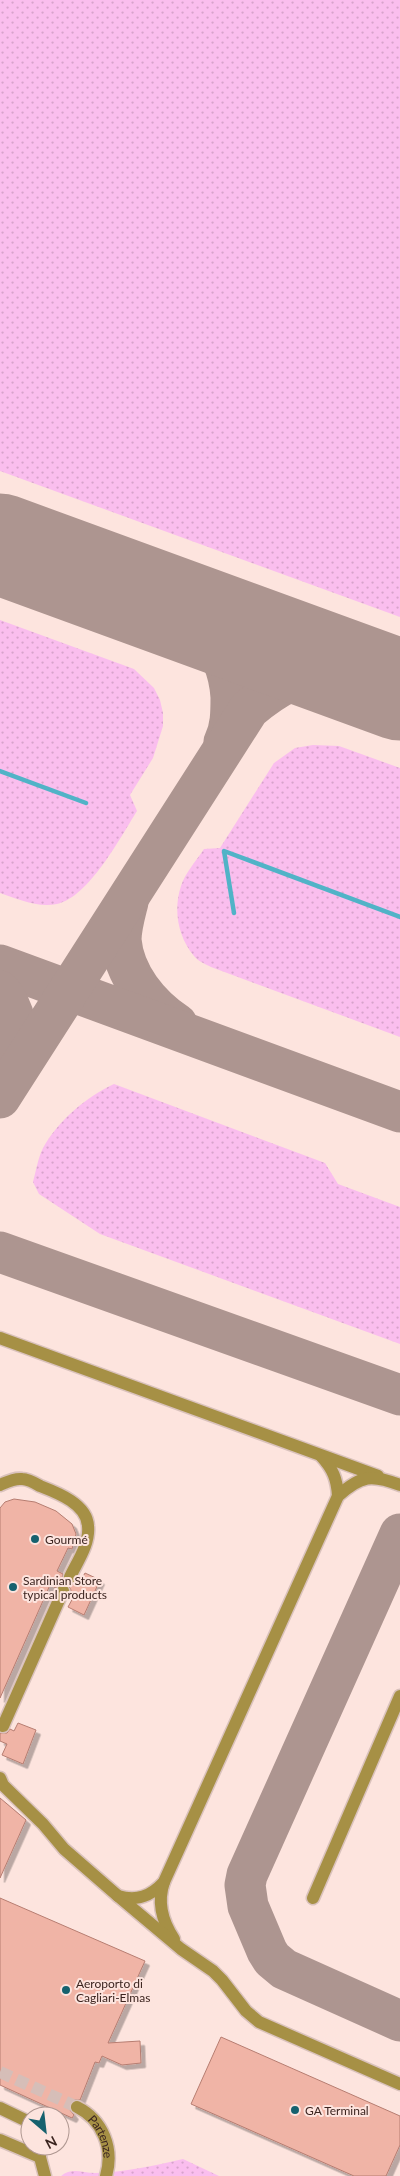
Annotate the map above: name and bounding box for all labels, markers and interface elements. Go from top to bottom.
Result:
place label: Gourmé [45,1532,88,1547]
marker: Gourmé [29,1533,41,1545]
place label: Sardinian Store typical products [23,1573,107,1602]
marker: Sardinian Store typical products [7,1581,19,1593]
place label: Aeroporto di Cagliari-Elmas [76,1976,150,2005]
marker: Aeroporto di Cagliari-Elmas [60,1984,72,1996]
place label: GA Terminal [305,2103,369,2118]
marker: GA Terminal [289,2104,301,2116]
north arrow [20,2106,70,2156]
street label: Partenze [85,2111,116,2159]
text: N [43,2133,60,2153]

